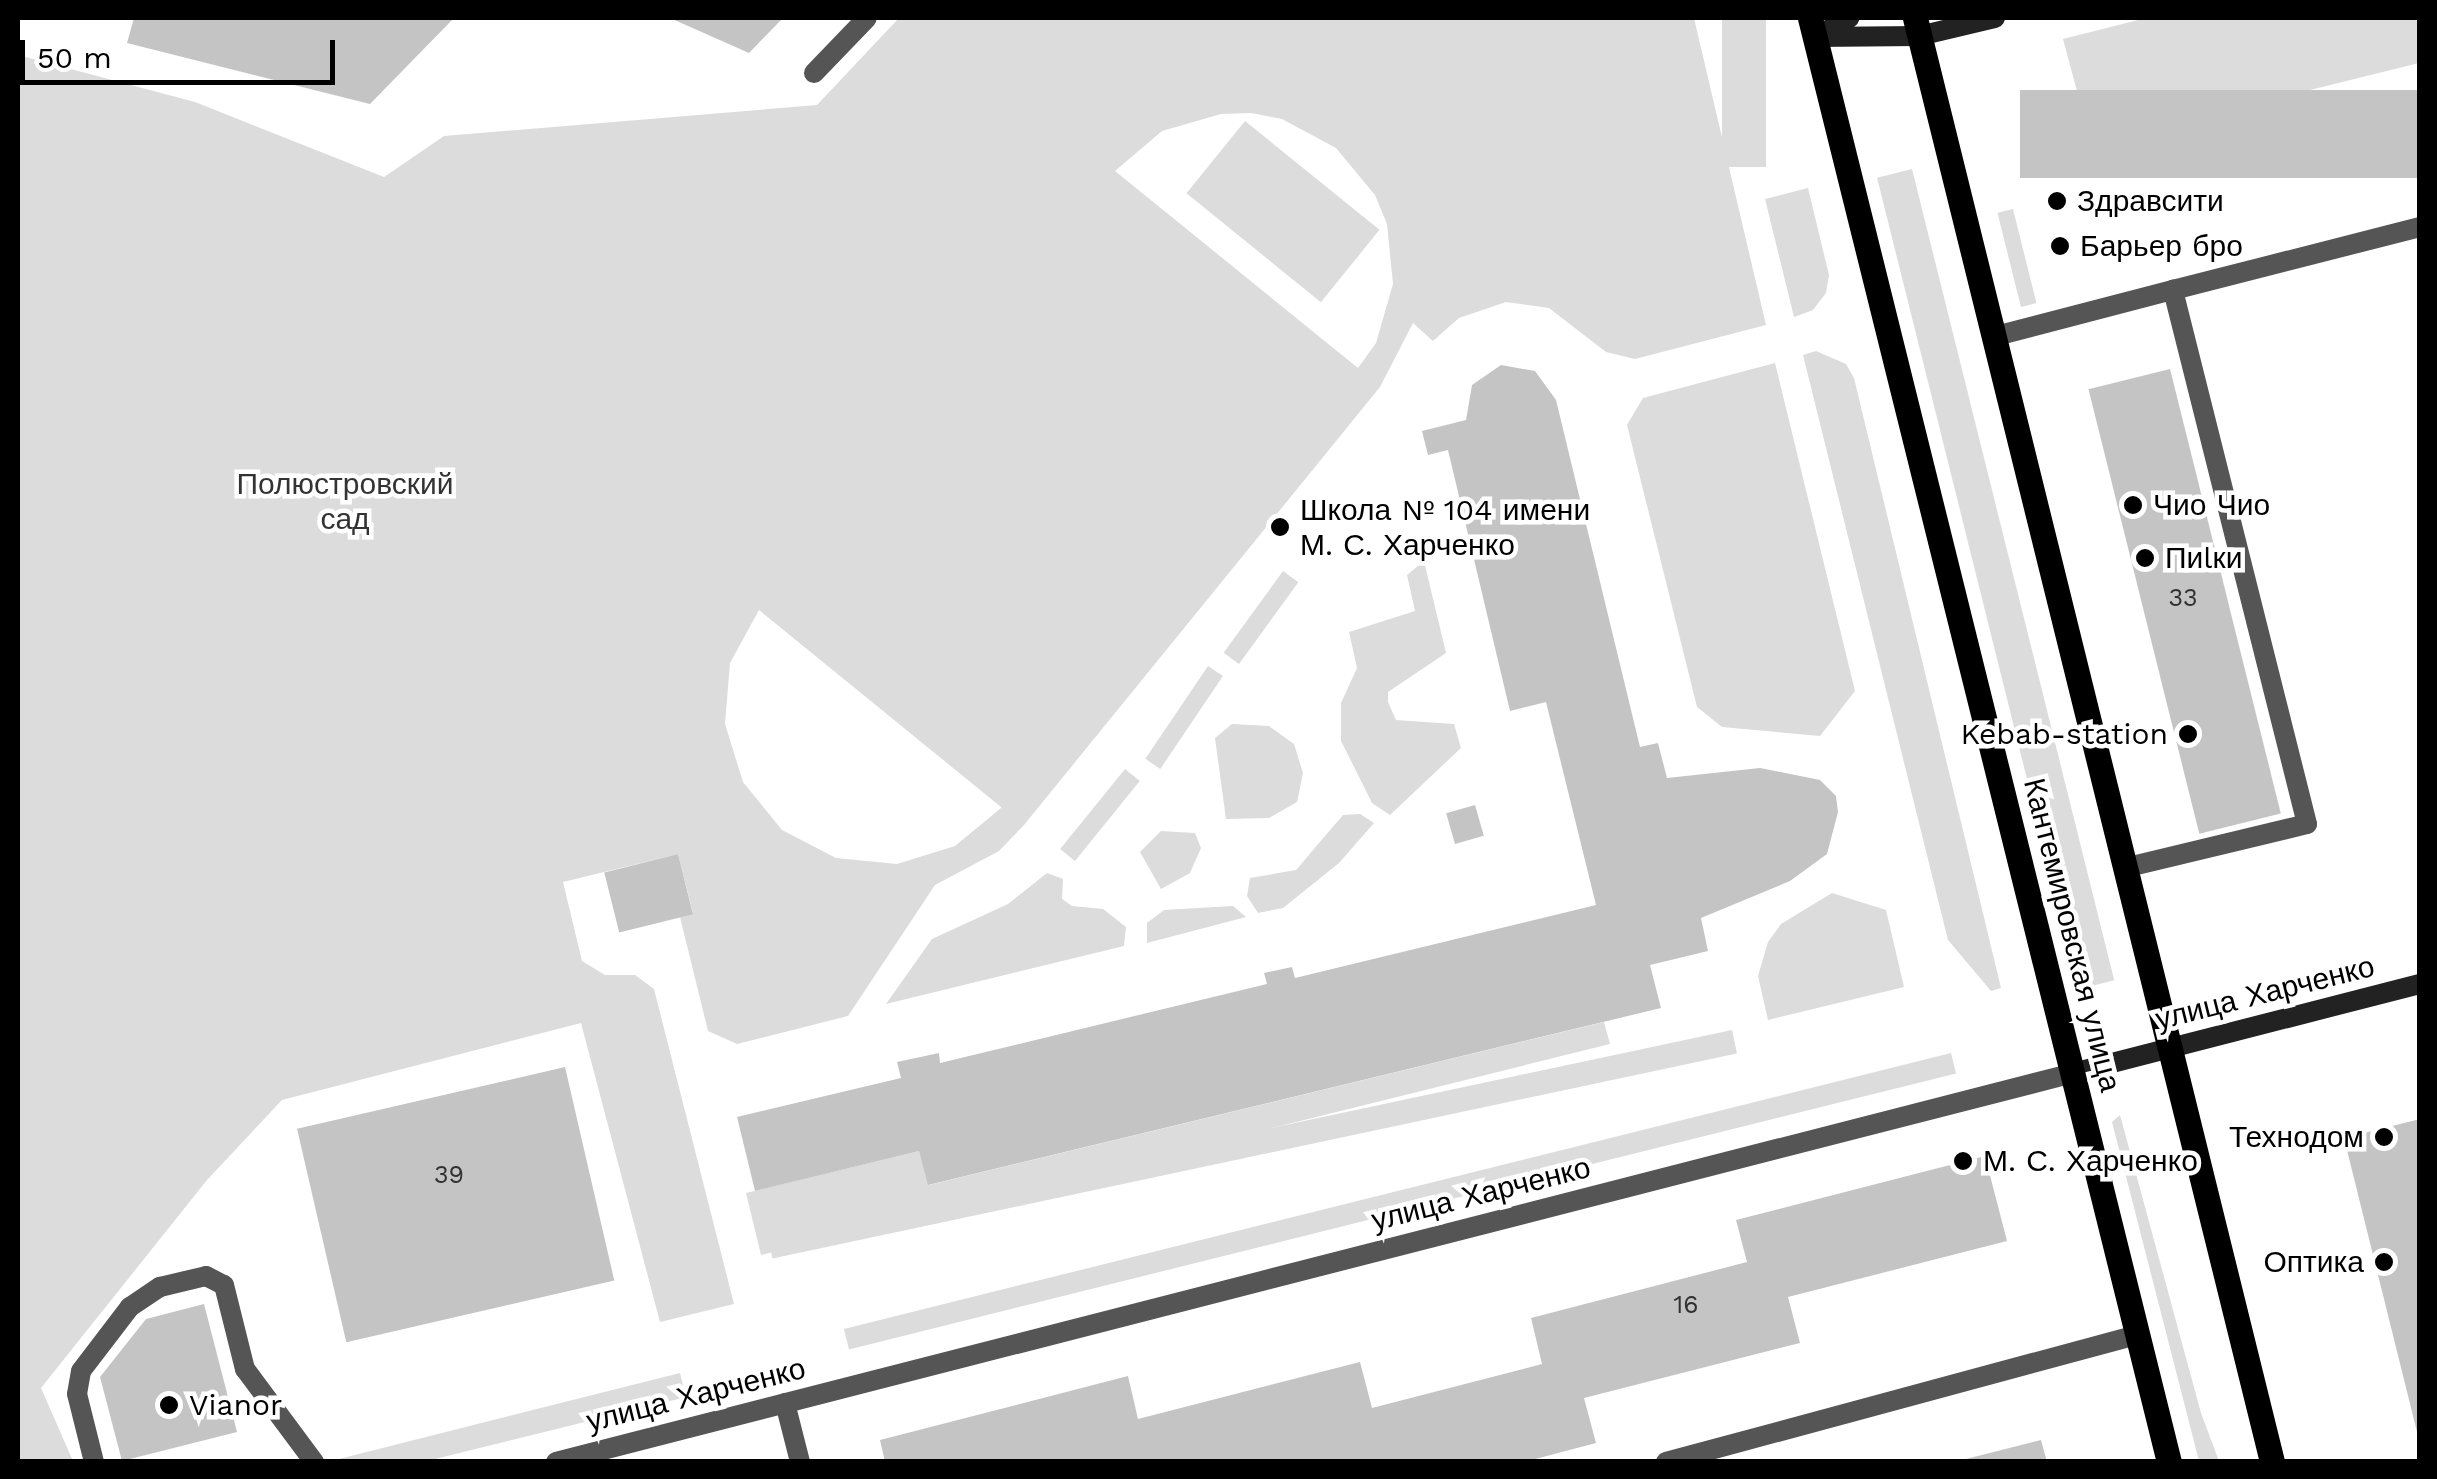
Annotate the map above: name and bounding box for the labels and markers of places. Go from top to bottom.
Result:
place label: Здравсити [2077,183,2224,219]
marker: Здравсити [2046,190,2068,212]
place label: Барьер бро [2080,228,2243,264]
marker: Барьер бро [2049,235,2071,257]
place label: Чио Чио [2153,487,2270,523]
place label: Школа № 104 имени М. С. Харченко [1300,492,1591,562]
marker: Чио Чио [2122,494,2144,516]
marker: Школа № 104 имени М. С. Харченко [1269,516,1291,538]
place label: Пиlки [2165,540,2242,576]
marker: Пиlки [2134,547,2156,569]
place label: Kebab-station [1960,716,2168,752]
marker: Kebab-station [2177,723,2199,745]
place label: Технодом [2229,1119,2364,1155]
marker: Технодом [2373,1126,2395,1148]
place label: М. С. Харченко [1983,1143,2198,1179]
marker: М. С. Харченко [1952,1150,1974,1172]
place label: Оптика [2263,1244,2364,1280]
marker: Оптика [2373,1251,2395,1273]
place label: Vianor [189,1387,282,1423]
marker: Vianor [158,1394,180,1416]

